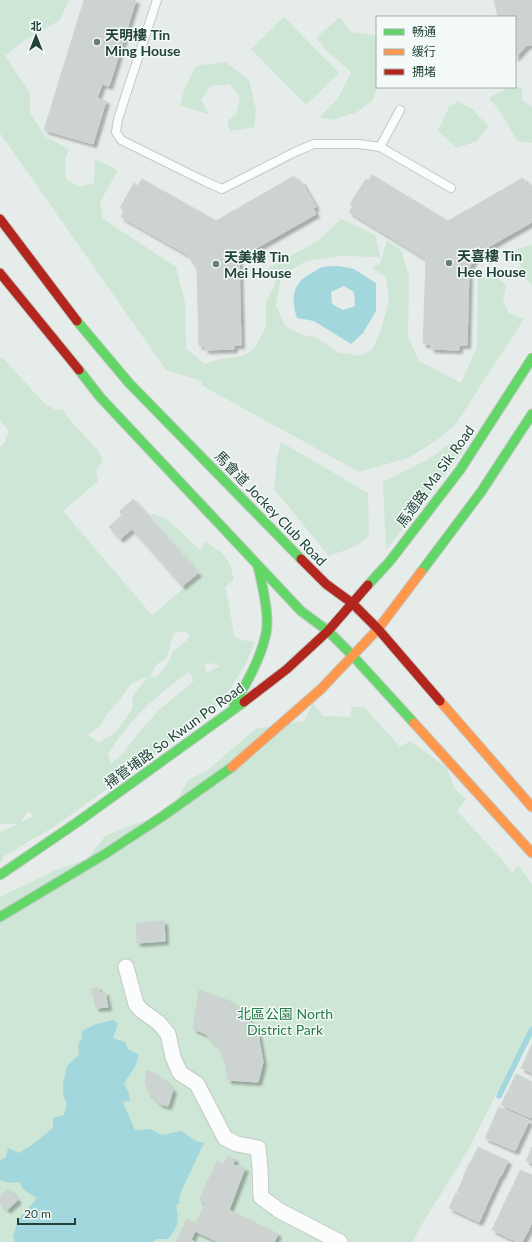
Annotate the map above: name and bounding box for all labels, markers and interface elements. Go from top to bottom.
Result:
north arrow [16,16,56,56]
legend [376,16,516,88]
text: 北 [31,19,42,32]
text: 畅通 [412,24,436,39]
place label: 天明樓 Tin Ming House [105,26,181,59]
marker: 天明樓 Tin Ming House [92,37,102,47]
text: 缓行 [412,44,436,59]
text: 拥堵 [412,64,436,79]
place label: 天喜樓 Tin Hee House [457,247,527,280]
place label: 天美樓 Tin Mei House [224,248,292,281]
marker: 天喜樓 Tin Hee House [444,258,454,268]
marker: 天美樓 Tin Mei House [211,259,221,269]
street label: 馬適路 Ma Sik Road [392,422,478,530]
street label: 馬會道 Jockey Club Road [212,447,330,569]
street label: 掃管埔路 So Kwun Po Road [101,679,247,791]
park label: 北區公園 North District Park [237,1005,333,1038]
scale bar [18,1200,75,1226]
text: 20 m [24,1206,51,1221]

